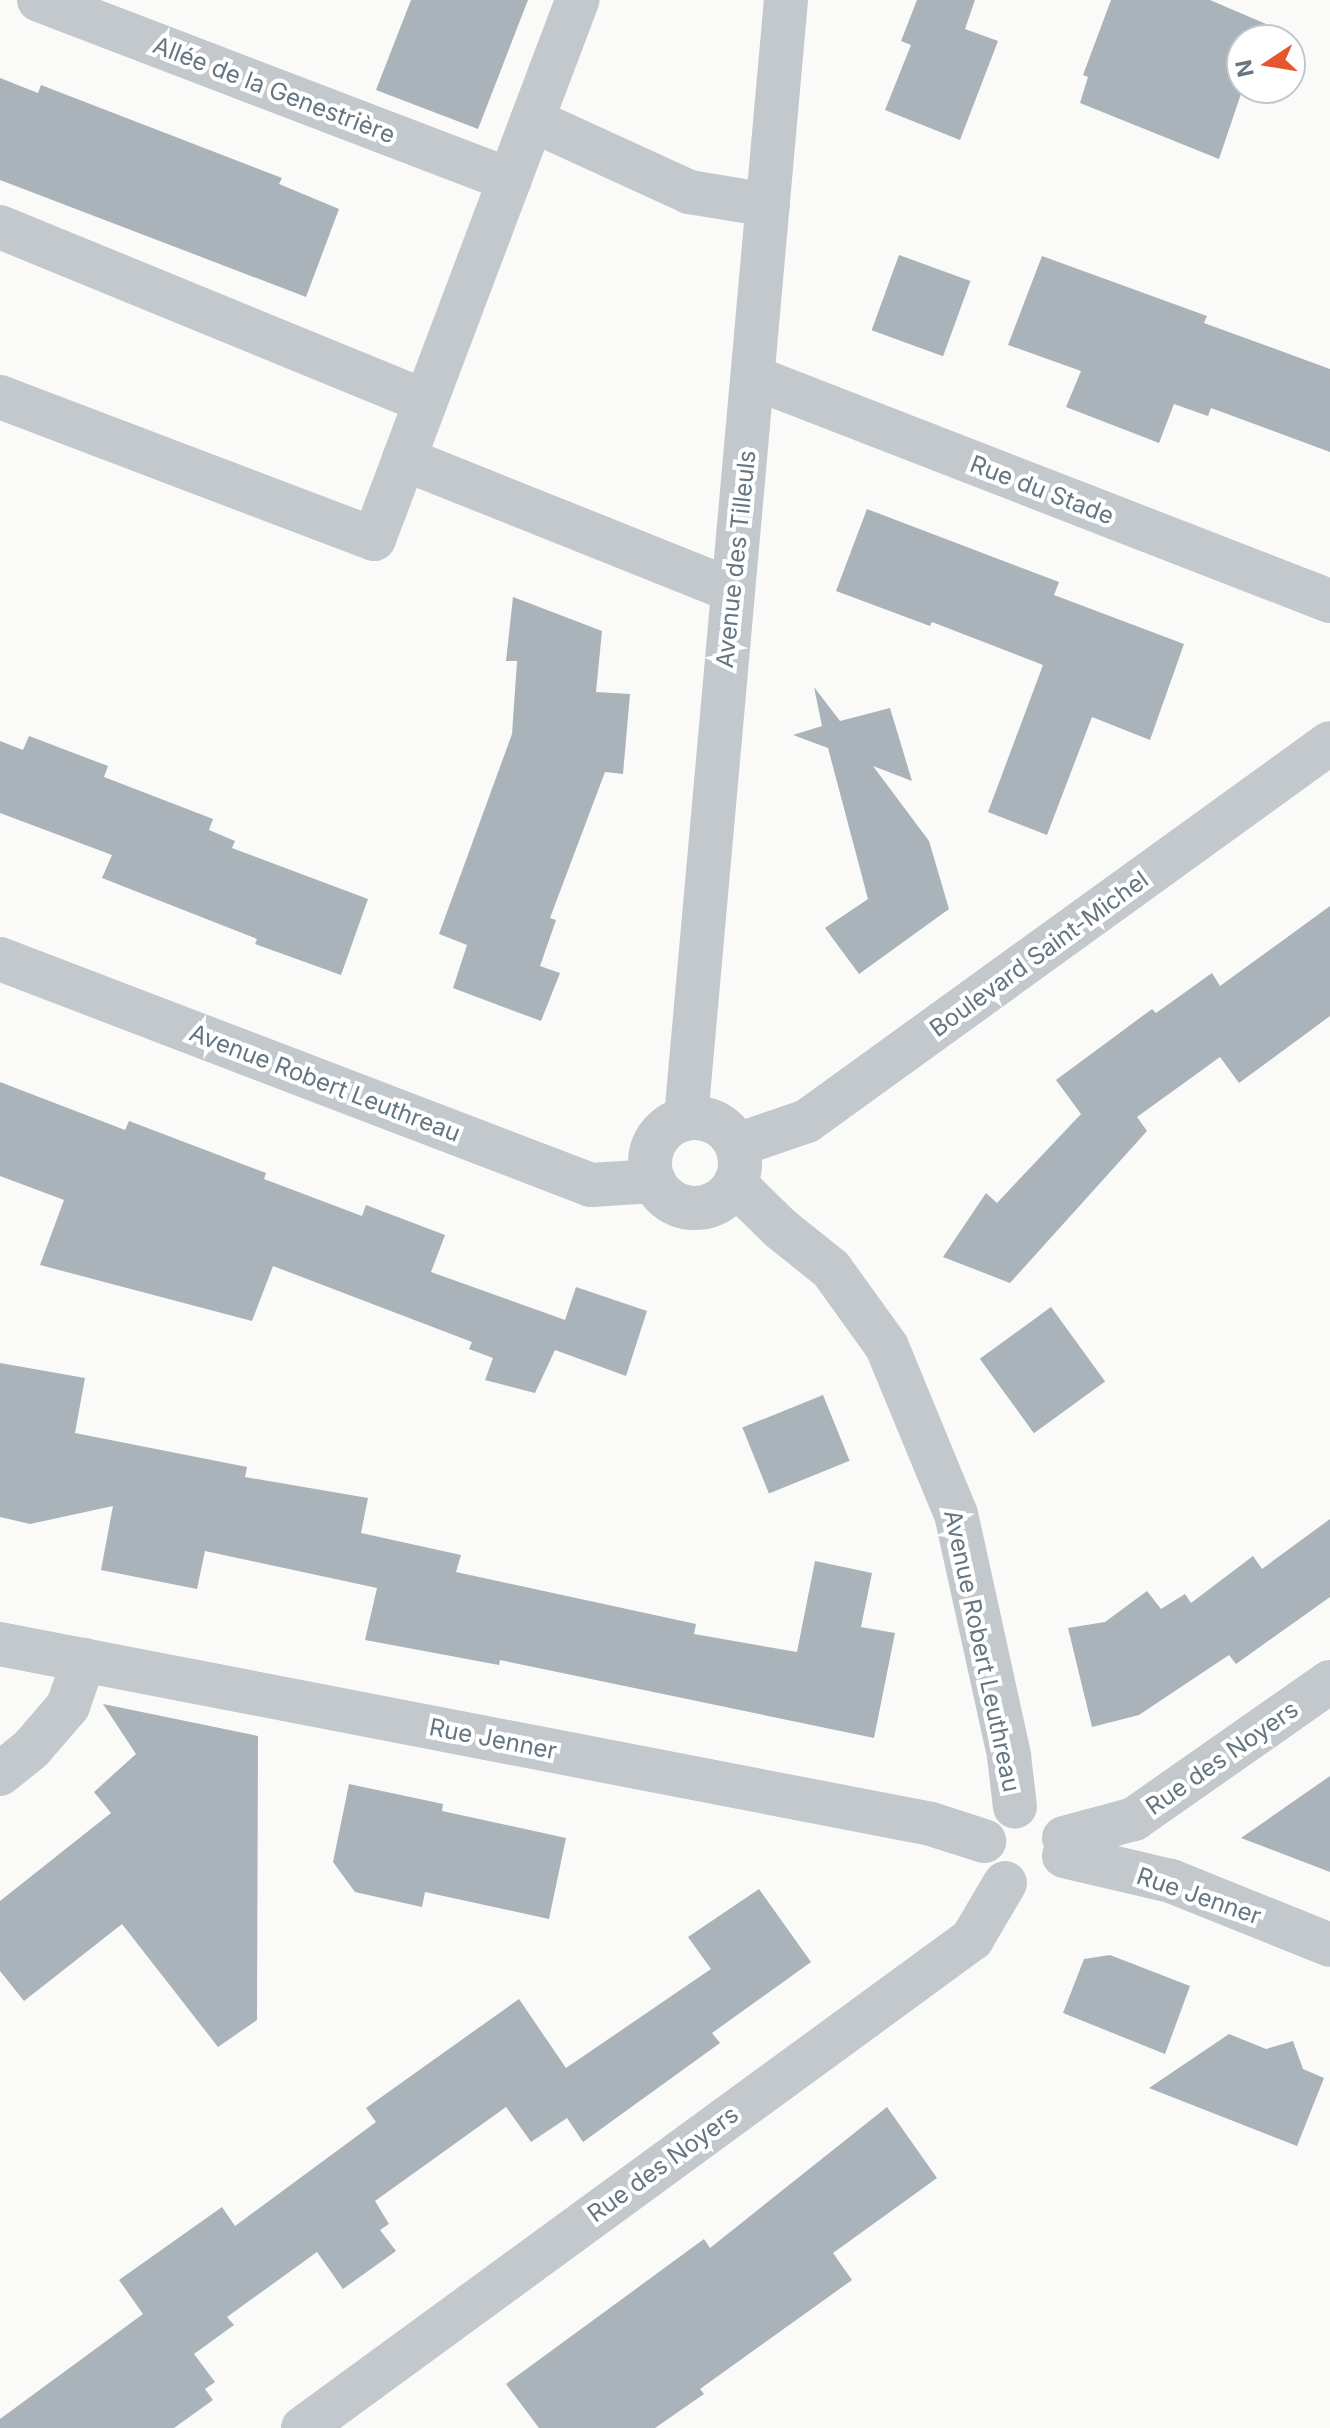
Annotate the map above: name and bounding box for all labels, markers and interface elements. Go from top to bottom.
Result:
north arrow [1226,24,1306,104]
street label: Allée de la Genestrière [149,31,399,149]
text: N [1230,58,1259,79]
street label: Avenue des Tilleuls [710,449,762,669]
street label: Rue du Stade [966,449,1118,531]
street label: Boulevard Saint-Michel [924,865,1154,1043]
street label: Avenue Robert Leuthreau [186,1018,464,1148]
street label: Avenue Robert Leuthreau [938,1507,1026,1795]
street label: Rue des Noyers [1140,1695,1304,1821]
street label: Rue Jenner [427,1713,559,1765]
street label: Rue Jenner [1133,1861,1265,1931]
street label: Rue des Noyers [582,2100,744,2228]

